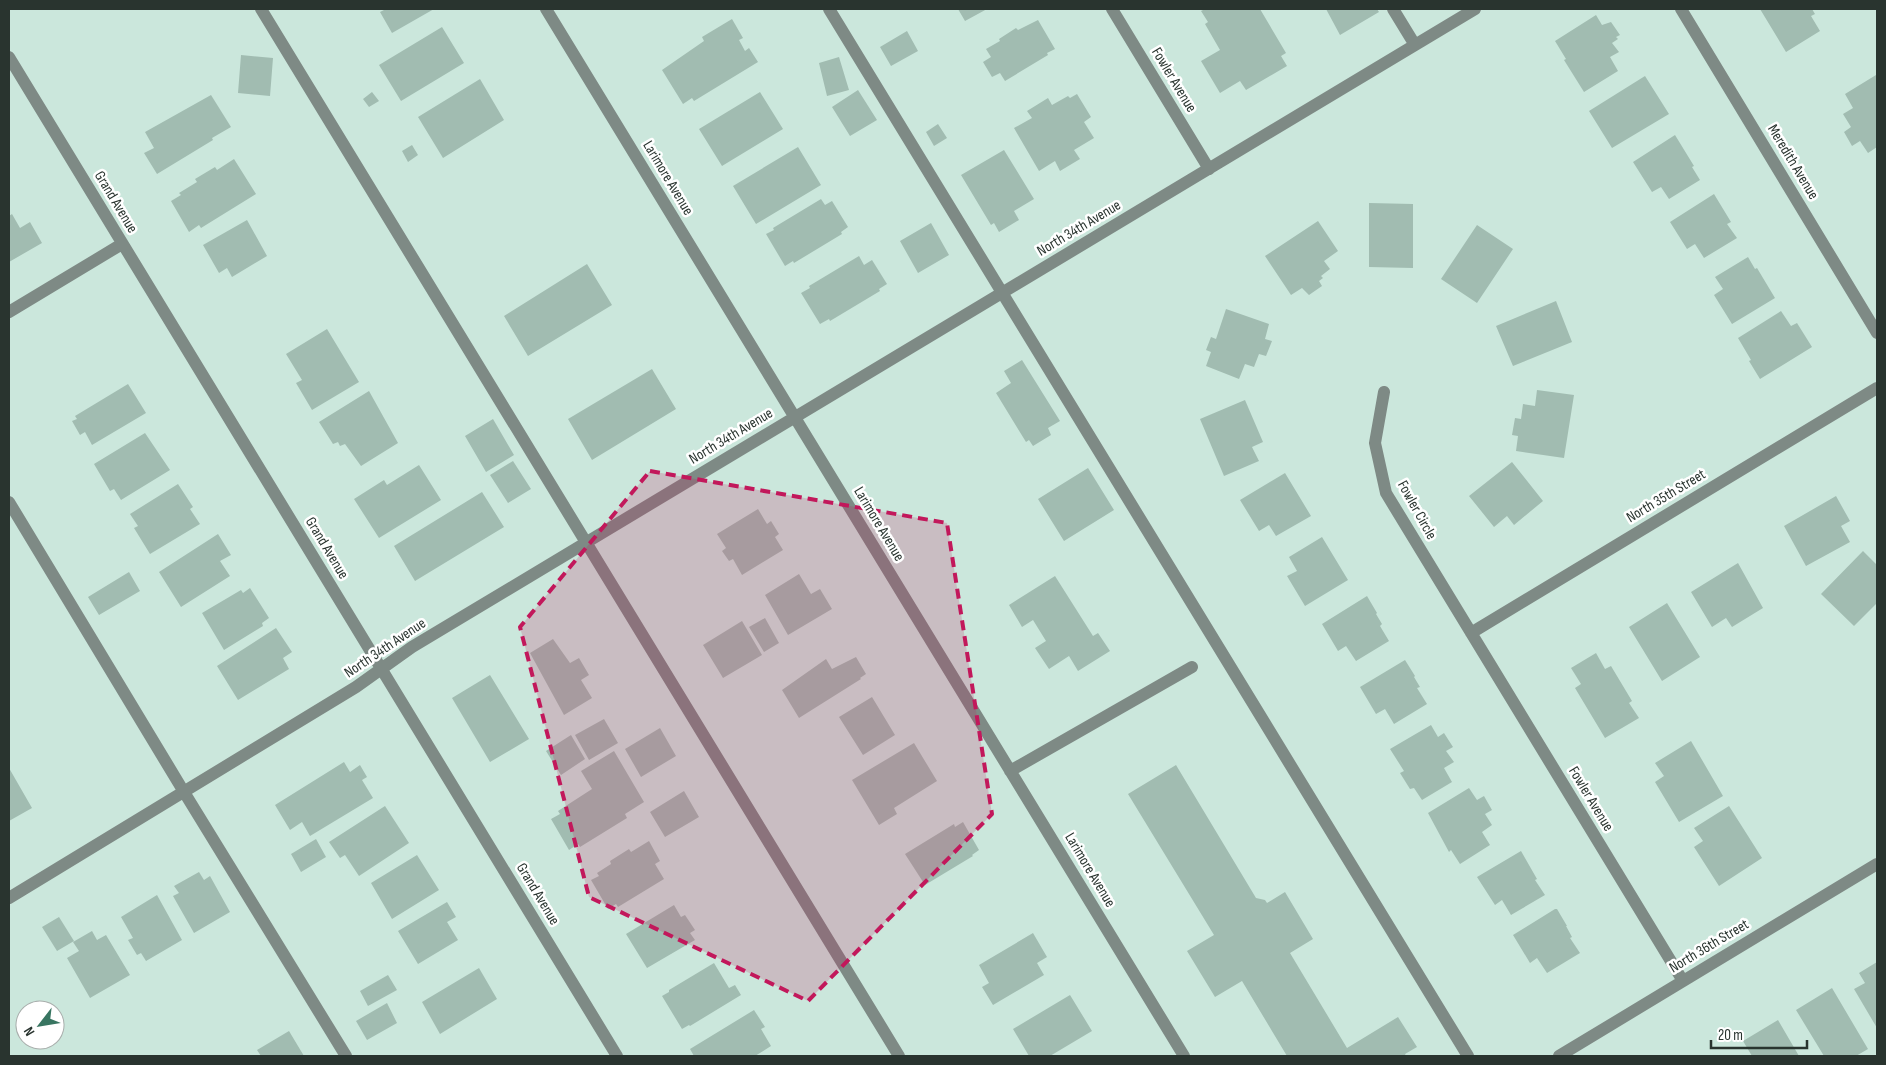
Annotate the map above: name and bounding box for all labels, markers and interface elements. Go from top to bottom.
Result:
street label: Fowler Avenue [1147,44,1201,116]
street label: Meredith Avenue [1763,121,1823,203]
street label: Larimore Avenue [638,137,698,219]
street label: Grand Avenue [90,167,142,237]
street label: North 34th Avenue [1034,196,1124,260]
street label: North 34th Avenue [686,404,776,468]
street label: North 35th Street [1623,465,1709,527]
street label: Fowler Circle [1393,477,1441,543]
street label: Larimore Avenue [849,483,909,565]
street label: Grand Avenue [301,513,353,583]
street label: North 34th Avenue [341,614,429,682]
street label: Fowler Avenue [1564,763,1618,835]
street label: Larimore Avenue [1060,829,1120,911]
street label: Grand Avenue [512,859,564,929]
street label: North 36th Street [1666,915,1753,977]
north arrow [15,1000,65,1050]
scale bar [1711,1018,1807,1050]
text: N [20,1024,38,1039]
text: 20 m [1718,1026,1743,1045]

